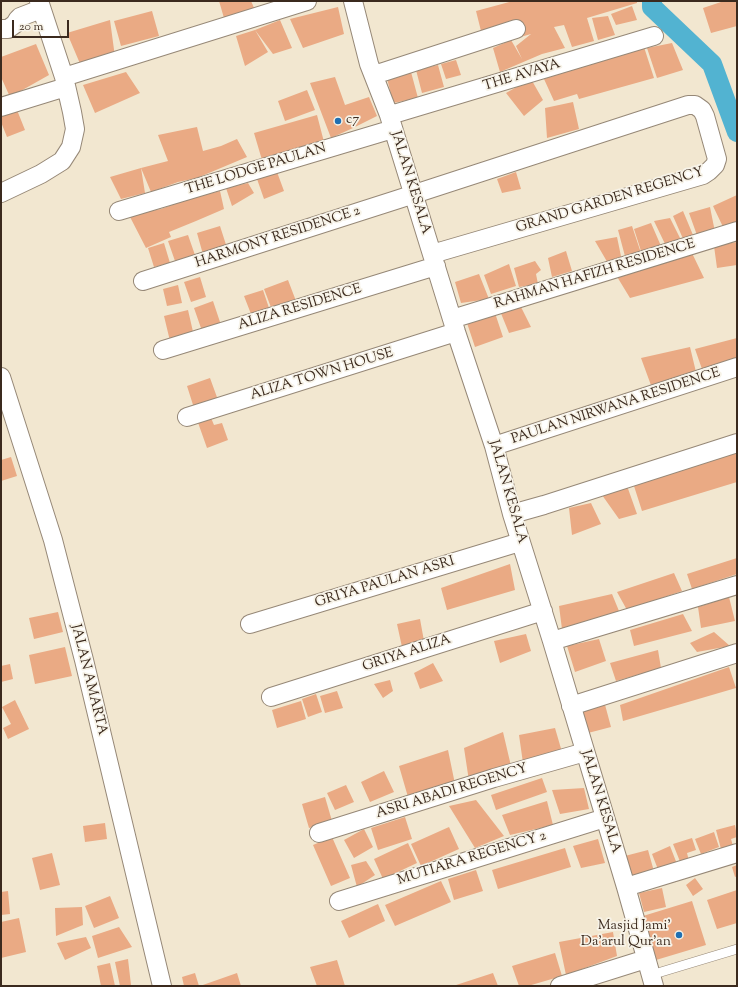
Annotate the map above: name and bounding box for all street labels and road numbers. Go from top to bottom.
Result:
street label: THE AVAYA [481,56,563,96]
street label: JALAN KESALA [386,129,434,237]
street label: THE LODGE PAULAN [184,141,328,199]
street label: GRAND GARDEN REGENCY [514,164,706,238]
street label: HARMONY RESIDENCE 2 [193,203,363,273]
street label: RAHMAN HAFIZH RESIDENCE [492,236,698,314]
street label: ALIZA RESIDENCE [236,281,364,335]
street label: ALIZA TOWN HOUSE [248,345,396,405]
street label: PAULAN NIRWANA RESIDENCE [509,365,723,449]
street label: JALAN KESALA [484,438,530,546]
street label: GRIYA PAULAN ASRI [313,554,457,612]
street label: JALAN AMARTA [66,623,110,737]
street label: GRIYA ALIZA [361,632,453,676]
street label: JALAN KESALA [576,748,624,856]
street label: ASRI ABADI REGENCY [374,761,530,823]
street label: MUTIARA REGENCY 2 [395,828,549,890]

